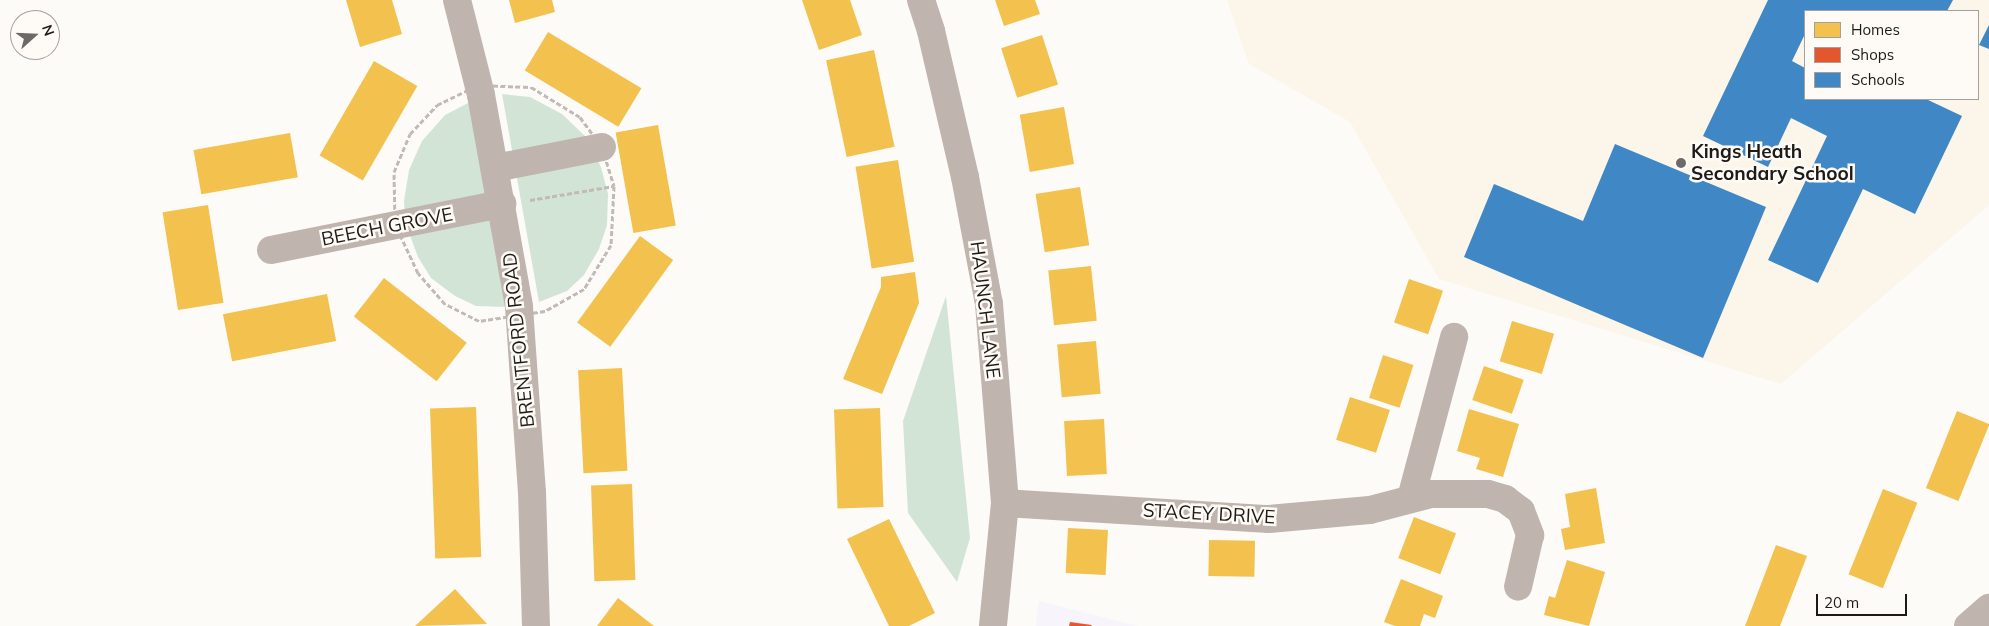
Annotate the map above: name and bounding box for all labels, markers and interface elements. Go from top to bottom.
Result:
north arrow [10,10,60,60]
legend [1804,10,1979,100]
text: Homes [1851,20,1900,39]
text: N [38,22,58,38]
text: Shops [1851,45,1894,64]
text: Schools [1851,70,1905,89]
place label: Kings Heath Secondary School [1691,141,1854,185]
marker: Kings Heath Secondary School [1675,157,1687,169]
street label: BEECH GROVE [319,203,455,251]
street label: HAUNCH LANE [965,240,1005,380]
street label: BRENTFORD ROAD [498,251,540,429]
street label: STACEY DRIVE [1142,499,1276,529]
scale bar [1819,584,1910,616]
text: 20 m [1824,593,1859,612]

